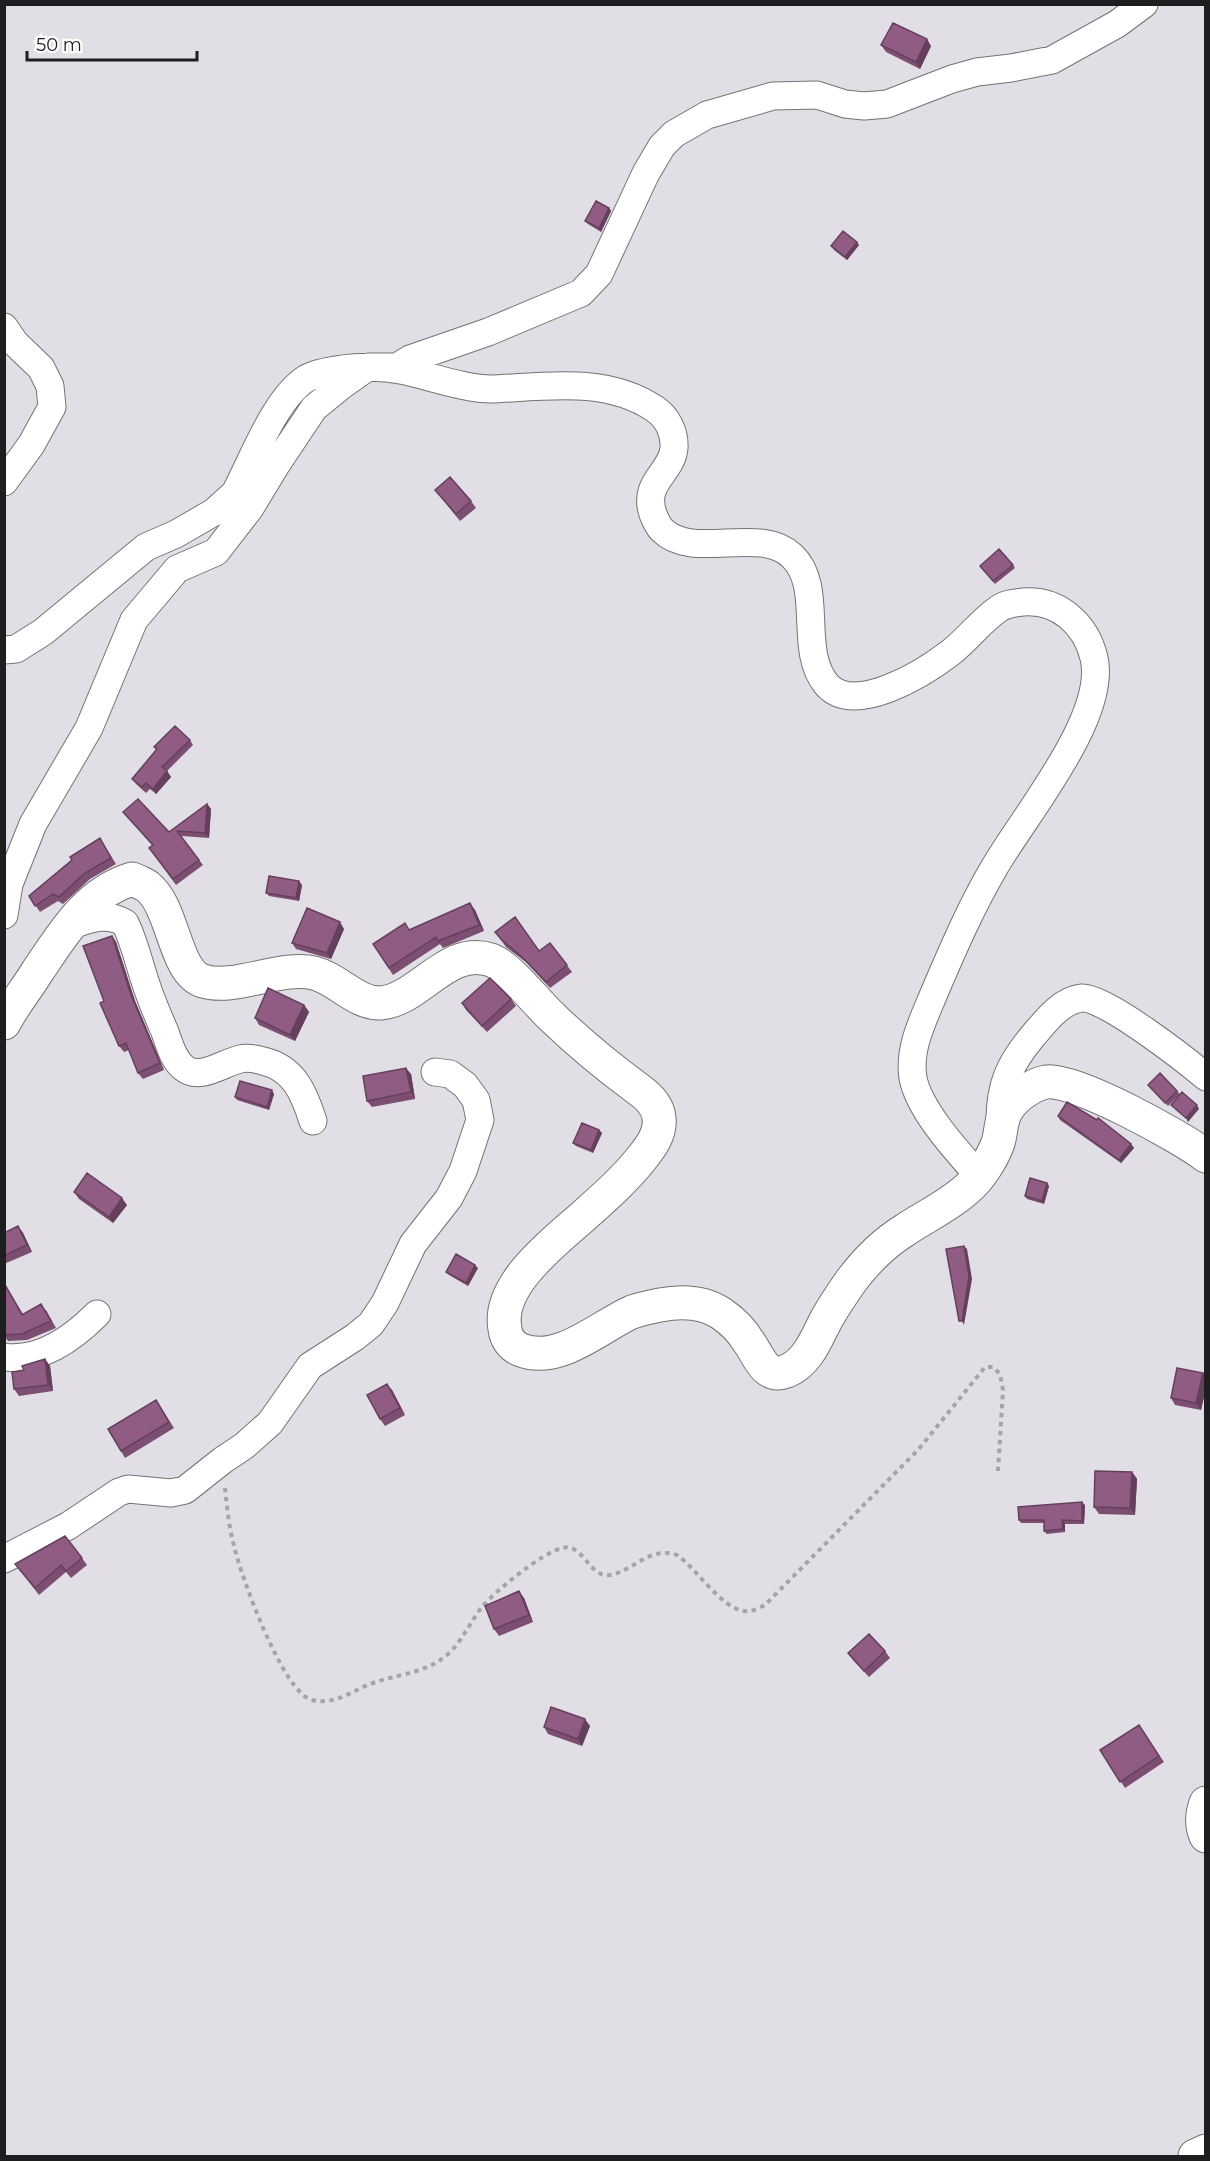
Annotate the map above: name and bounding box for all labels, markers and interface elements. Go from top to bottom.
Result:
scale bar [27,24,196,62]
text: 50 m [36,34,82,56]

